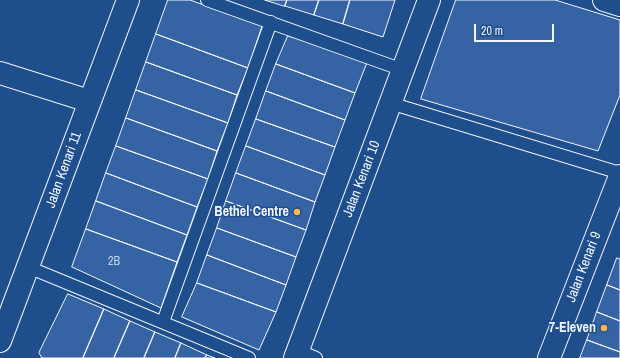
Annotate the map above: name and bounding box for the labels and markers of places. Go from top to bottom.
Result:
place label: Bethel Centre [214,204,289,220]
marker: Bethel Centre [292,207,302,217]
place label: 7-Eleven [549,320,596,336]
marker: 7-Eleven [599,323,609,333]

